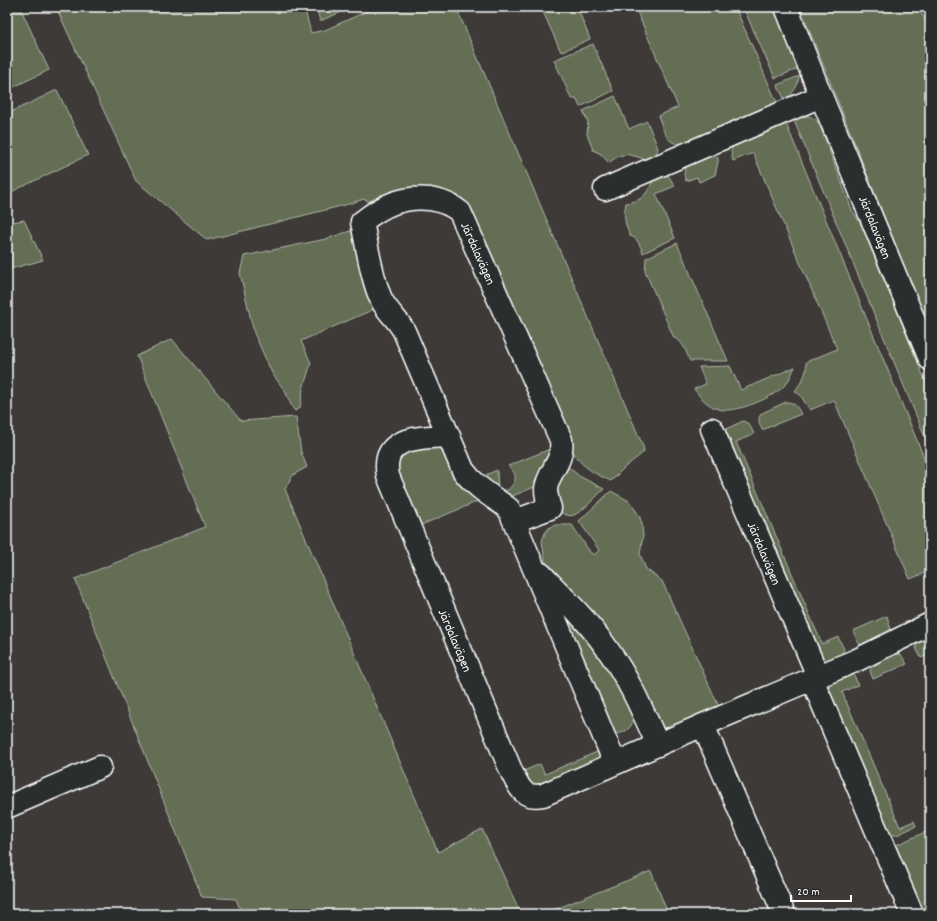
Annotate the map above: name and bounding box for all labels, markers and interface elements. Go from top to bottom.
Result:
street label: Järdalavägen [852,193,895,262]
street label: Järdalavägen [454,220,499,288]
street label: Järdalavägen [741,520,784,588]
street label: Järdalavägen [432,607,475,675]
scale bar [791,877,851,903]
text: 20 m [797,884,820,901]

